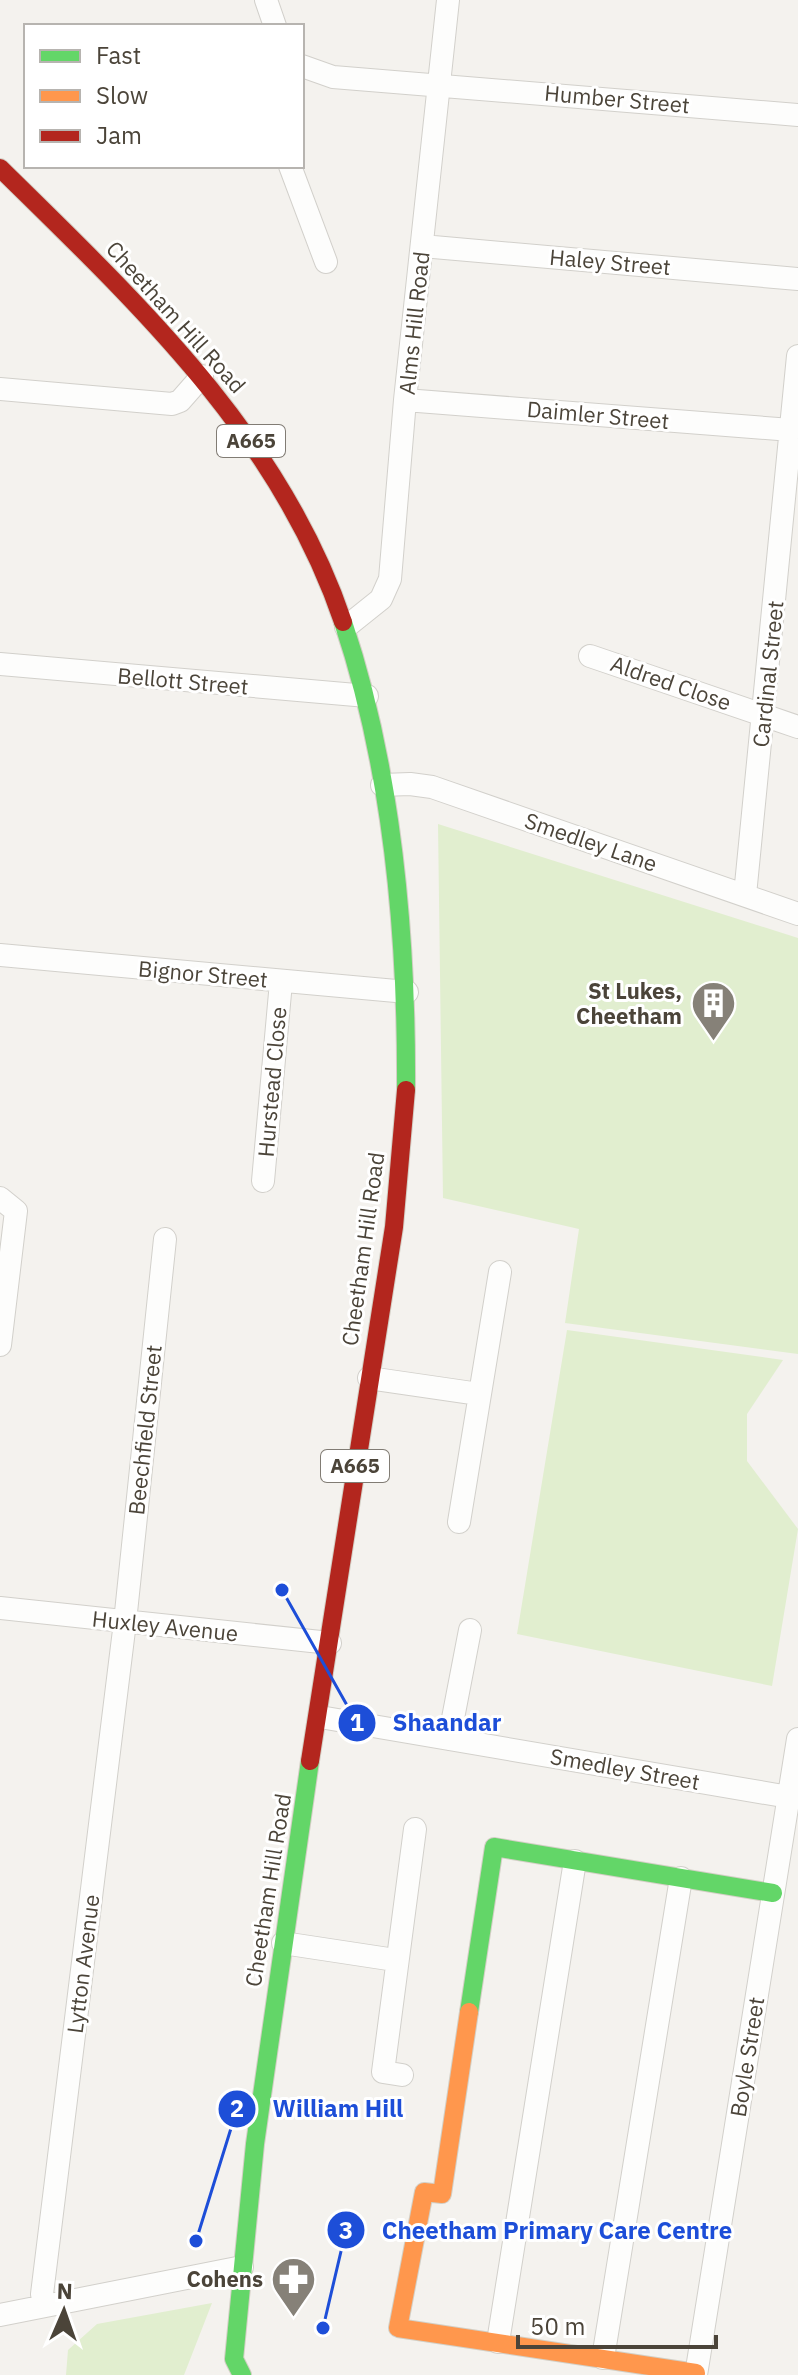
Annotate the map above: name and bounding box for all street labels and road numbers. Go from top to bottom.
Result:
street label: Humber Street [543,78,691,119]
street label: Cheetham Hill Road [100,234,253,399]
street label: Haley Street [548,242,672,281]
street label: Alms Hill Road [392,250,435,396]
street label: Daimler Street [526,394,670,435]
road number: A665 [217,425,285,457]
street label: Cardinal Street [745,599,790,749]
street label: Aldred Close [607,648,735,717]
street label: Bellott Street [116,660,250,701]
street label: Smedley Lane [521,805,661,878]
street label: Bignor Street [137,953,269,994]
street label: Hurstead Close [250,1006,293,1158]
street label: Cheetham Hill Road [335,1150,390,1348]
street label: Beechfield Street [121,1343,168,1516]
road number: A665 [321,1450,389,1482]
street label: Huxley Avenue [91,1603,240,1648]
street label: Smedley Street [548,1741,702,1796]
street label: Cheetham Hill Road [238,1791,297,1989]
street label: Lytton Avenue [60,1893,105,2035]
street label: Boyle Street [723,1995,770,2119]

